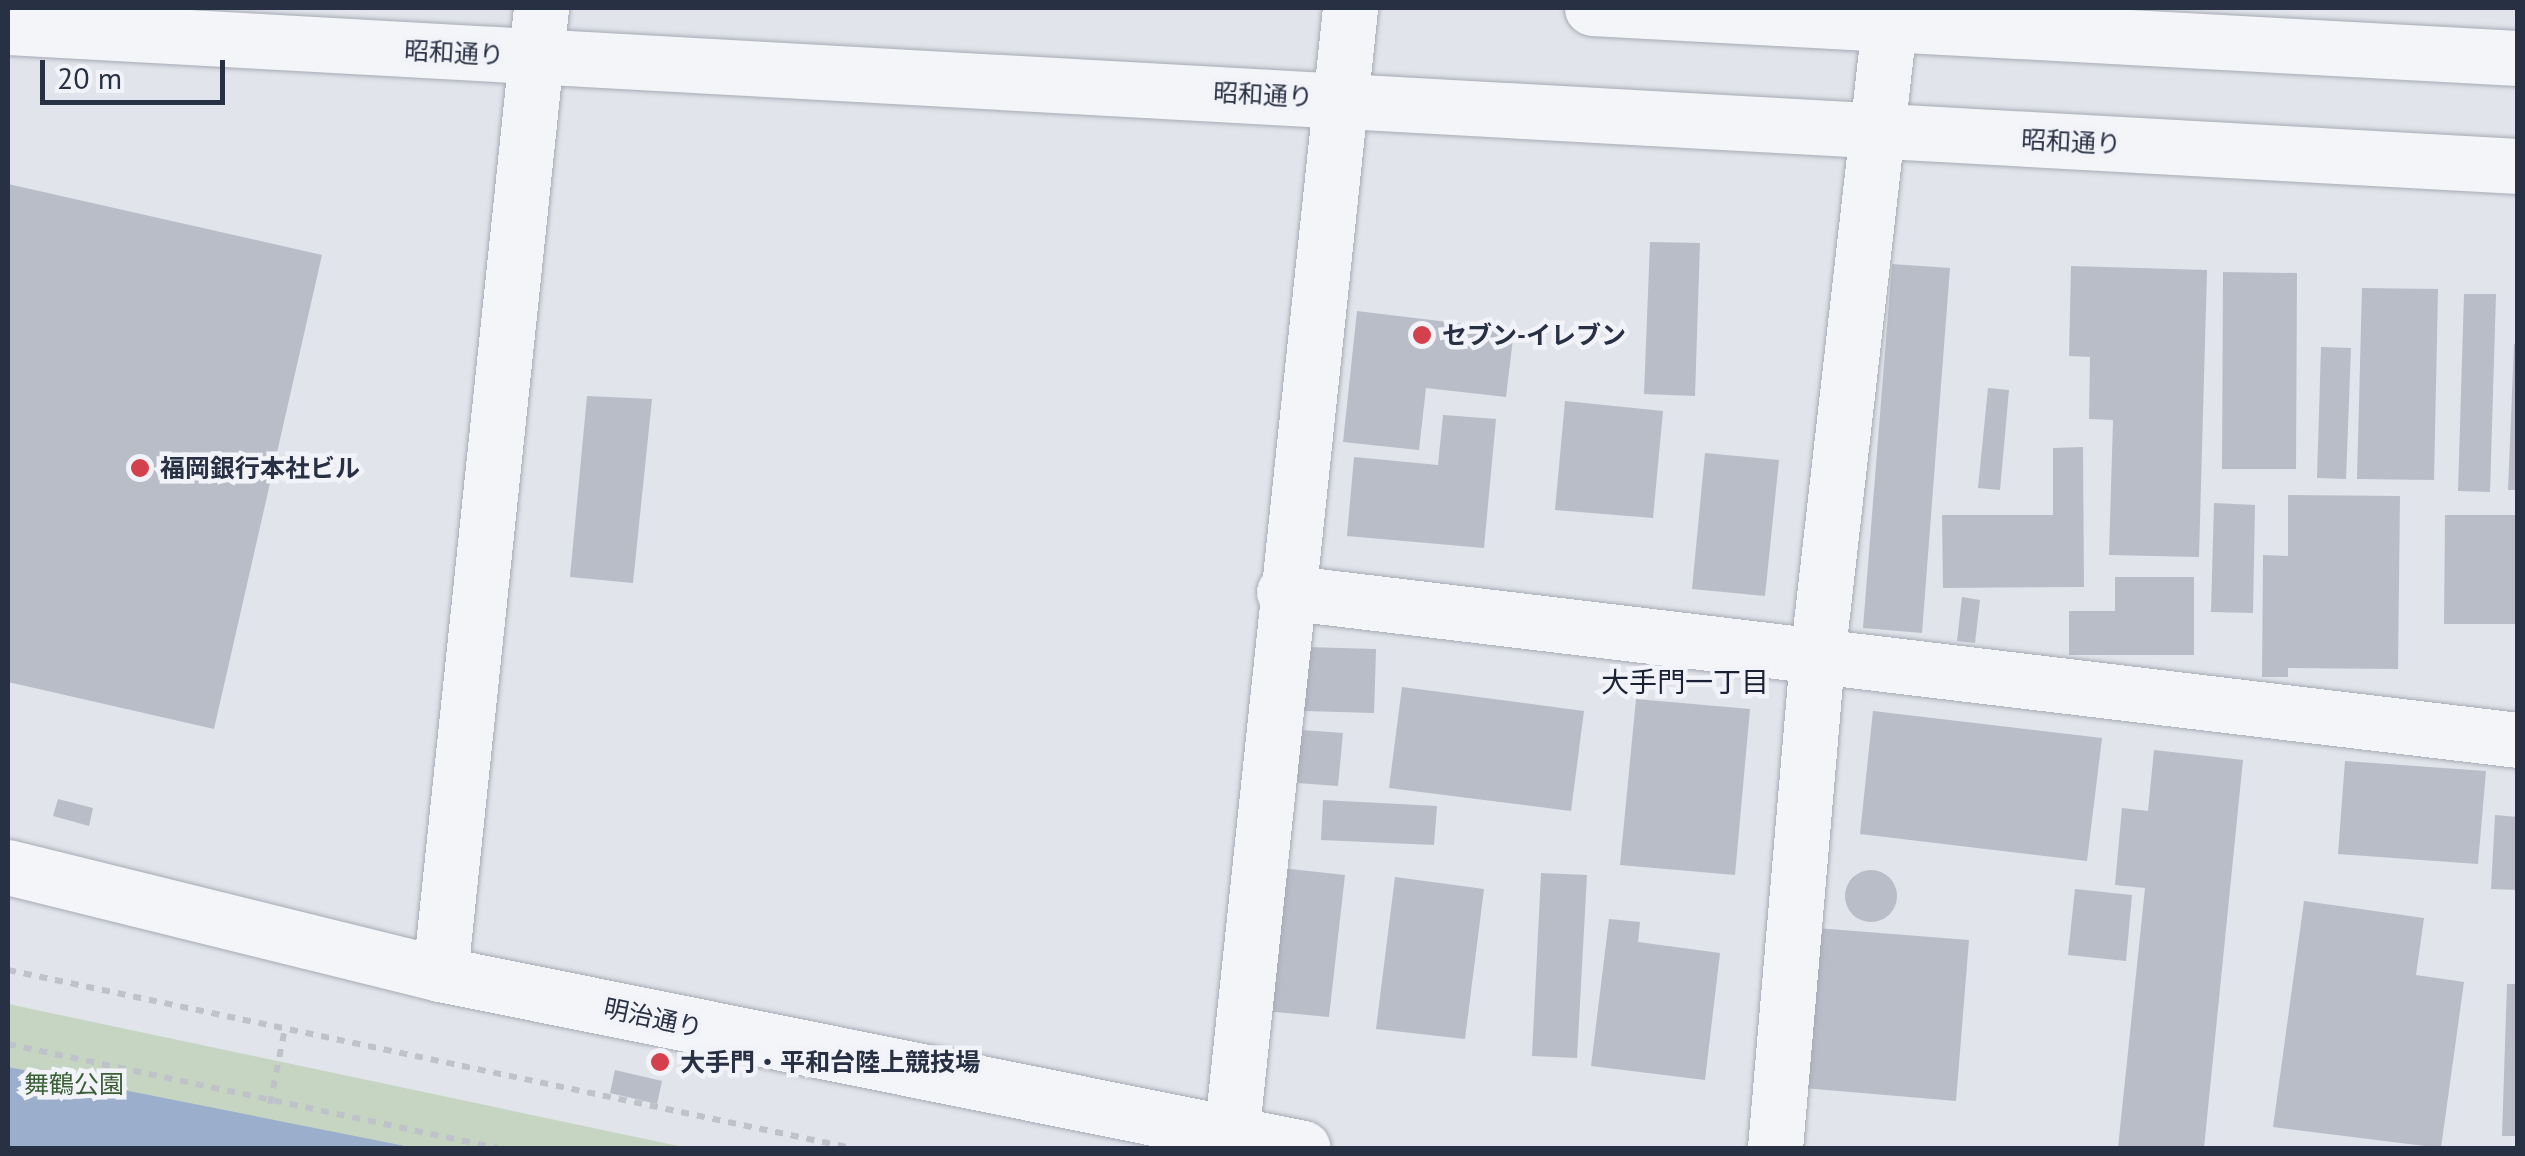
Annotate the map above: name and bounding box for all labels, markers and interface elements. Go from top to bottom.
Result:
street label: 昭和通り [403,35,505,71]
scale bar [45,40,230,102]
text: 20 m [57,58,122,97]
street label: 昭和通り [1212,77,1314,113]
street label: 昭和通り [2020,124,2122,160]
place label: セブン-イレブン [1442,320,1626,350]
marker: セブン-イレブン [1411,324,1433,346]
place label: 福岡銀行本社ビル [160,453,360,483]
marker: 福岡銀行本社ビル [129,457,151,479]
district label: 大手門一丁目 [1601,665,1769,699]
street label: 明治通り [601,993,705,1043]
place label: 大手門・平和台陸上競技場 [680,1047,980,1077]
marker: 大手門・平和台陸上競技場 [649,1051,671,1073]
park label: 舞鶴公園 [24,1069,124,1099]

